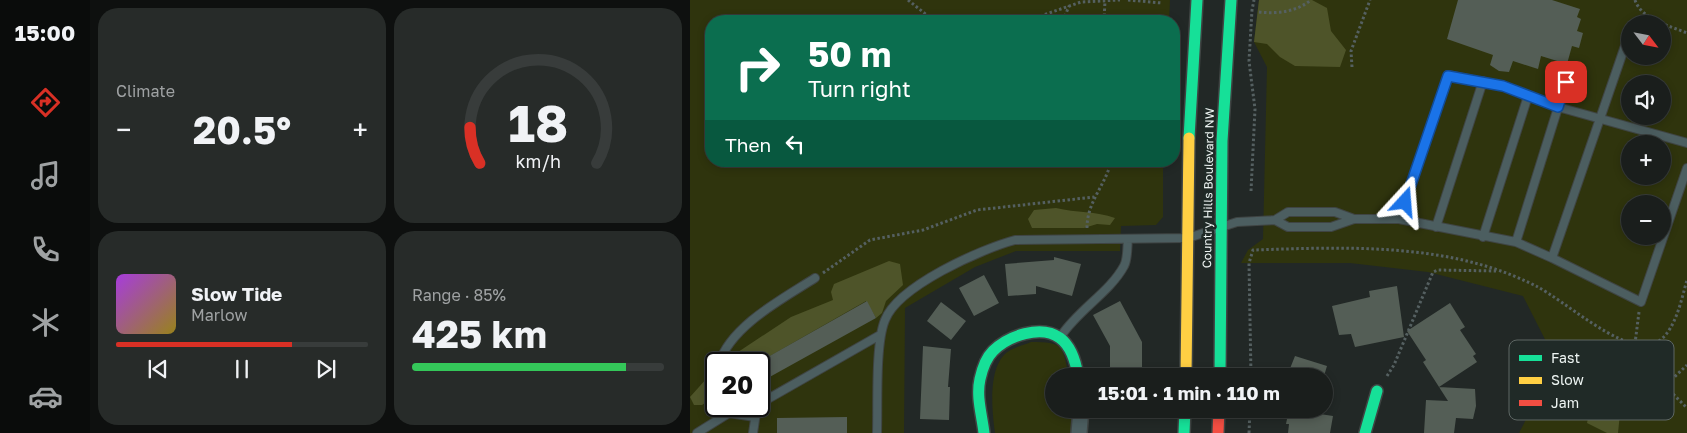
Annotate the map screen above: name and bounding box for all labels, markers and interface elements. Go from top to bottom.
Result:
north arrow [1621,15,1671,65]
map controls [1621,15,1671,245]
text: 15:00 [15,19,75,46]
text: 50 m [808,33,891,75]
icon: right [725,35,790,100]
pin [1545,61,1587,103]
icon: arrive [1552,68,1580,96]
text: Turn right [808,75,911,102]
button: sound [1621,75,1671,125]
text: Climate [116,81,175,101]
icon: directions [28,85,63,120]
text: 18 [508,91,568,153]
text: 20.5° [193,107,291,152]
street label: Country Hills Boulevard NW [1199,107,1217,268]
text: − [116,113,131,146]
text: + [353,113,368,146]
icon: left [781,130,809,158]
text: Then [725,133,771,156]
button: + [1621,135,1671,185]
text: km/h [515,150,561,172]
icon: music [28,158,63,193]
position arrow [1378,175,1430,227]
button: − [1621,195,1671,245]
icon: phone [28,232,63,267]
text: Slow Tide [191,282,282,305]
text: Range · 85% [412,285,506,305]
icon: climate [28,305,63,340]
text: Marlow [191,305,247,325]
text: 425 km [412,311,547,356]
legend [1509,340,1674,420]
text: Fast [1551,349,1580,366]
speed limit sign: 20 [705,352,770,417]
icon: previous [144,355,172,383]
icon: pause [228,355,256,383]
icon: next [312,355,340,383]
text: Slow [1551,371,1584,388]
icon: car [28,379,63,414]
text: 15:01 · 1 min · 110 m [1098,381,1280,404]
text: Jam [1551,394,1579,411]

